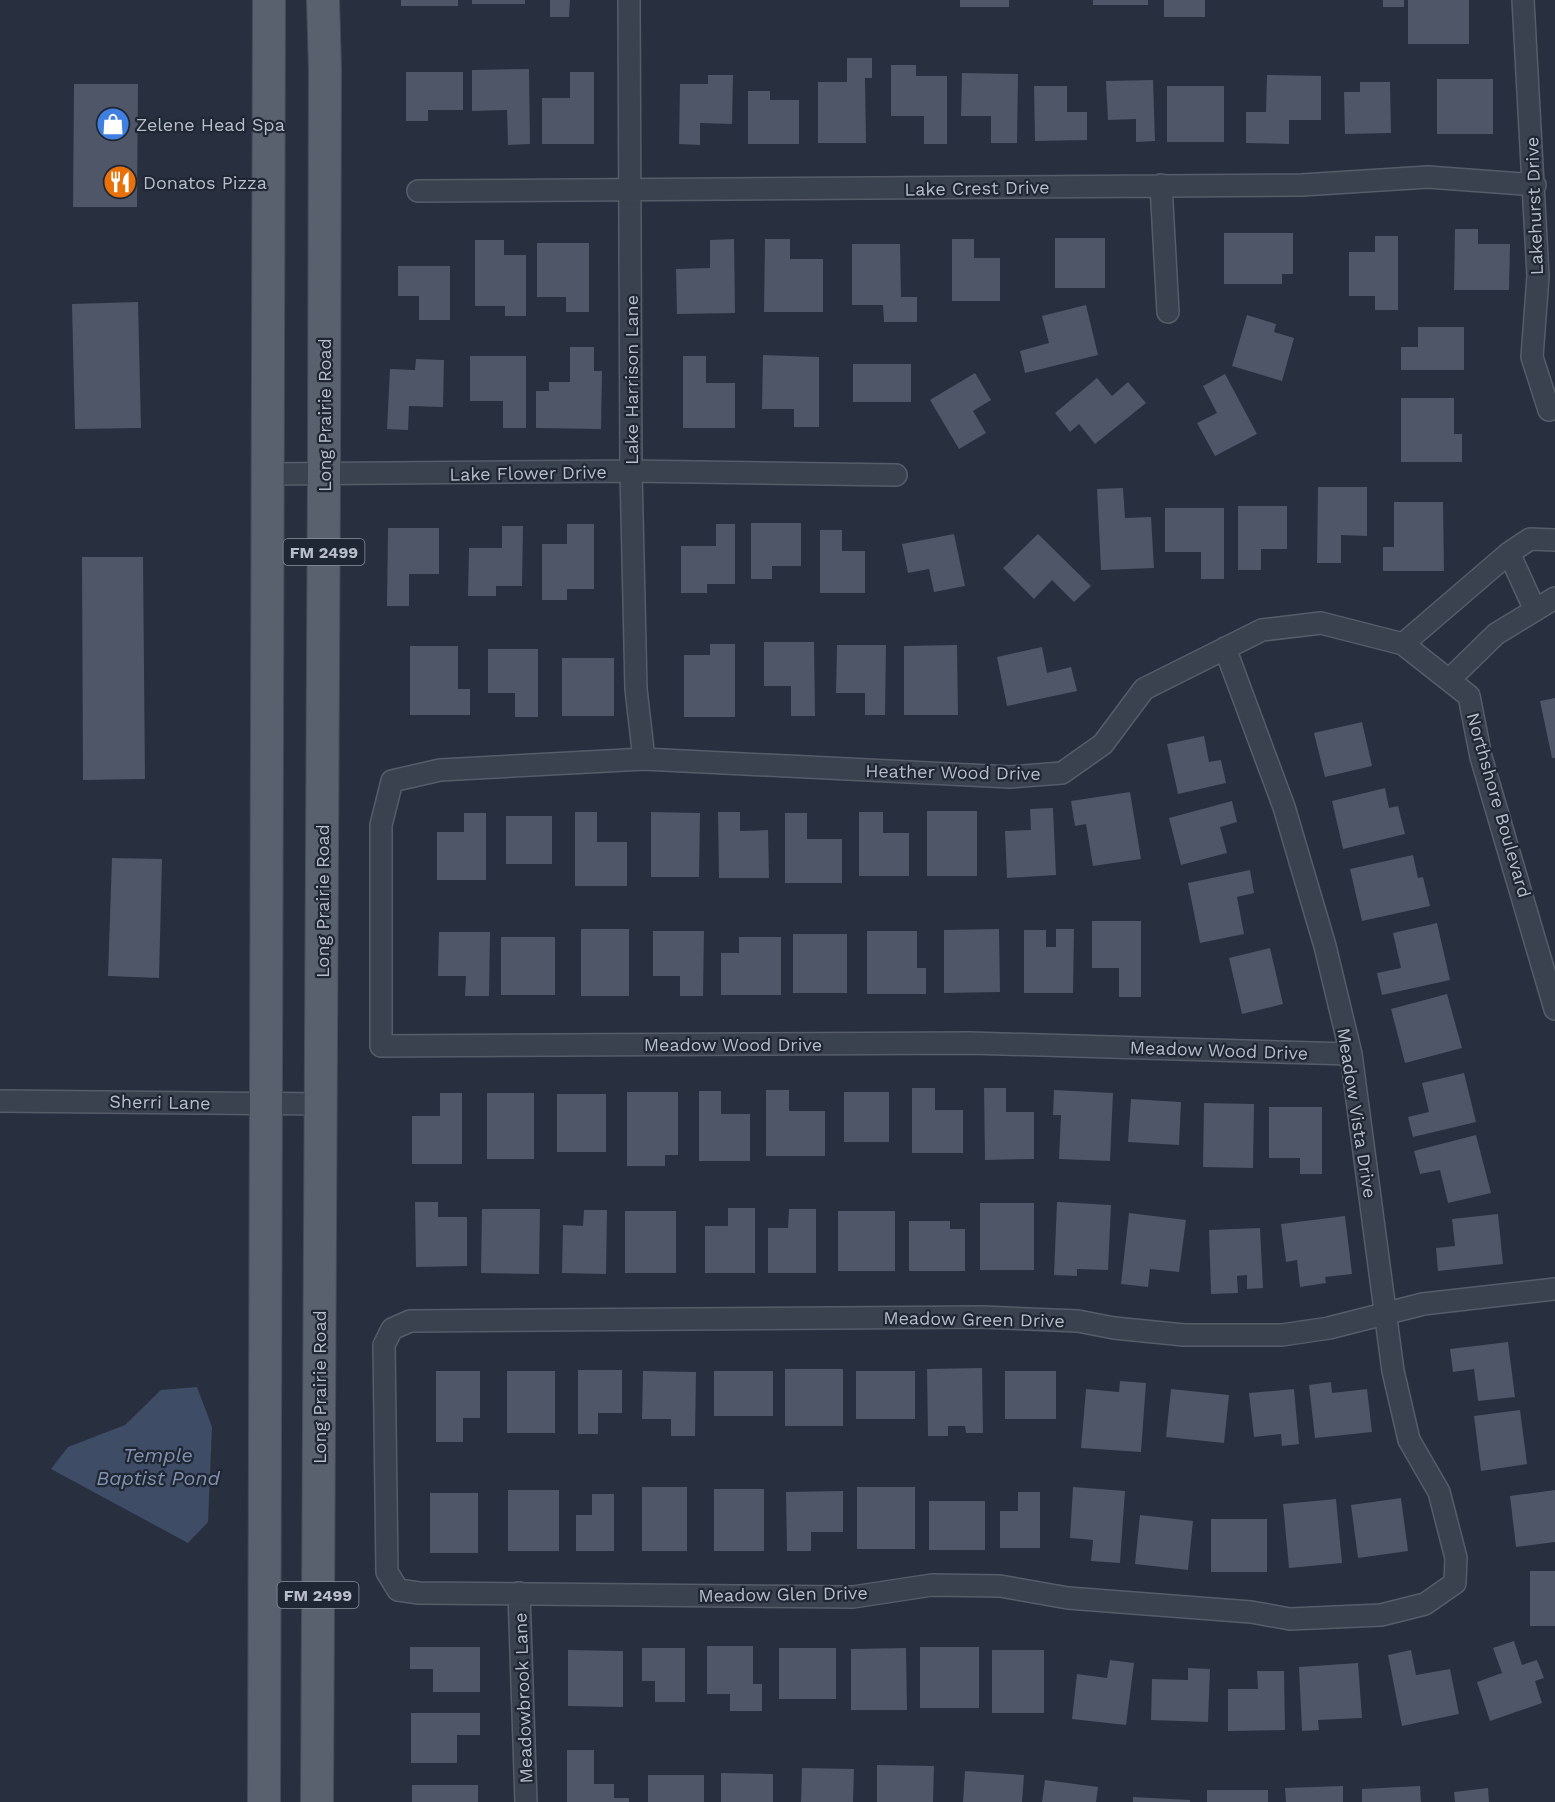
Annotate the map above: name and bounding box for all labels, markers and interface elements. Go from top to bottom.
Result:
shop icon: Zelene Head Spa [95,106,131,142]
place label: Zelene Head Spa [136,114,285,135]
street label: Lakehurst Drive [1521,136,1547,276]
restaurant icon: Donatos Pizza [102,164,138,200]
place label: Donatos Pizza [143,172,267,193]
street label: Lake Crest Drive [904,176,1050,200]
street label: Lake Harrison Lane [621,295,642,465]
street label: Long Prairie Road [314,338,335,492]
street label: Lake Flower Drive [449,461,607,485]
road number: FM 2499 [284,539,364,565]
street label: Northshore Boulevard [1463,710,1535,900]
street label: Heather Wood Drive [865,760,1041,784]
street label: Long Prairie Road [312,824,333,978]
street label: Meadow Vista Drive [1333,1026,1381,1200]
street label: Meadow Wood Drive [644,1034,822,1055]
street label: Meadow Wood Drive [1129,1036,1309,1064]
street label: Sherri Lane [109,1091,211,1113]
street label: Meadow Green Drive [883,1307,1065,1331]
street label: Long Prairie Road [309,1310,330,1464]
water label: Temple Baptist Pond [96,1443,220,1490]
road number: FM 2499 [278,1582,358,1608]
street label: Meadow Glen Drive [698,1582,868,1606]
street label: Meadowbrook Lane [510,1612,536,1784]

